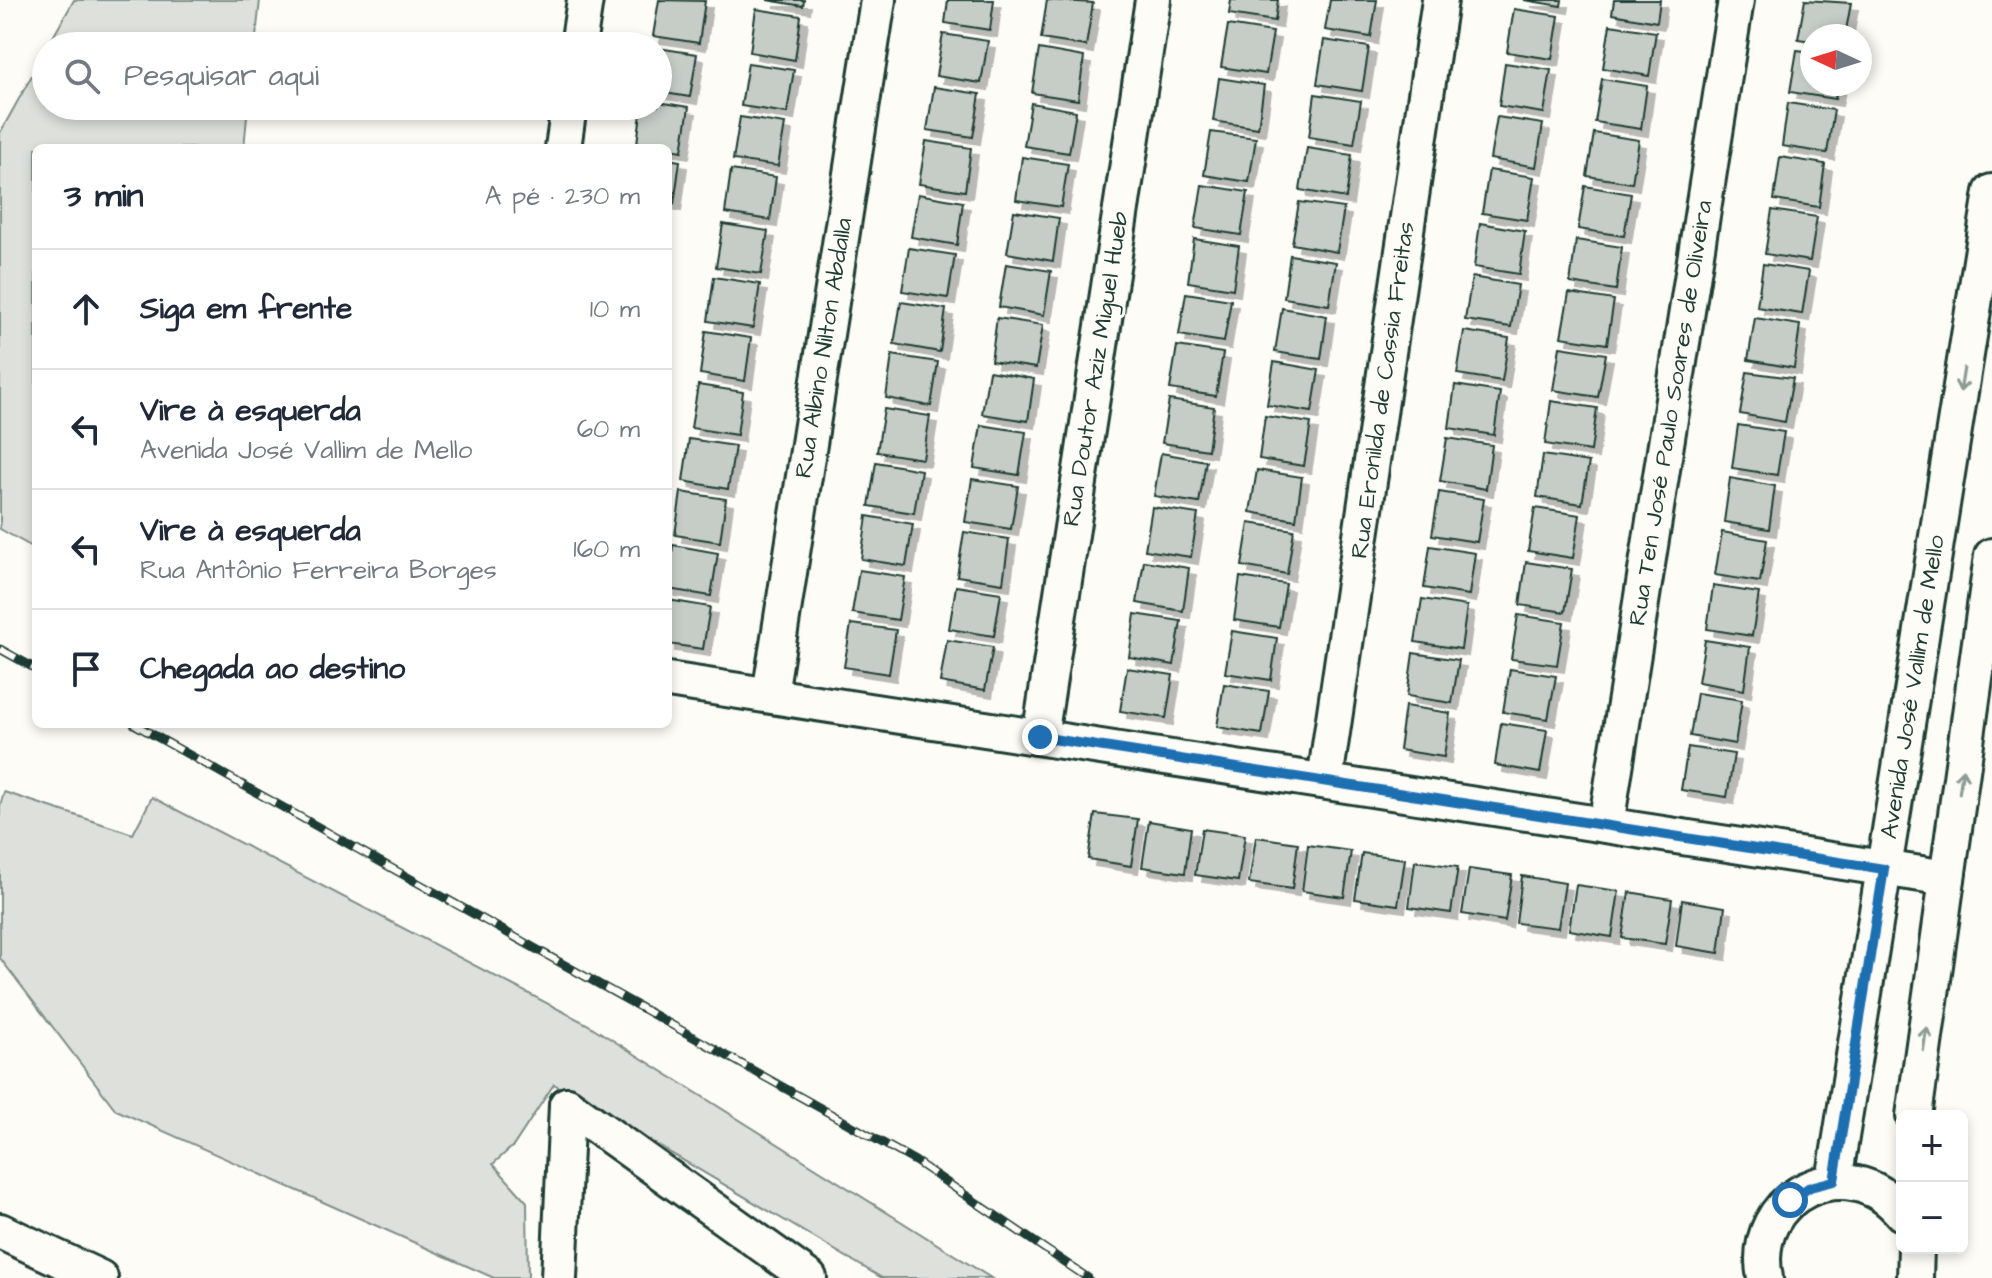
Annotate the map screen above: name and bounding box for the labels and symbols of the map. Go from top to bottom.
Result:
north arrow [1800,24,1872,96]
street label: Rua Ten José Paulo Soares de Oliveira [1621,198,1721,628]
street label: Rua Doutor Aziz Miguel Hueb [1054,209,1139,529]
street label: Rua Albino Nilton Abdalla [787,216,861,480]
street label: Rua Eronilda de Cassia Freitas [1343,219,1423,561]
one-way arrow [1954,367,1969,392]
street label: Avenida José Vallim de Mello [1872,532,1954,841]
route end [1022,719,1058,755]
one-way arrow [1954,769,1969,794]
one-way arrow [1918,1027,1933,1052]
route start [1772,1182,1808,1218]

